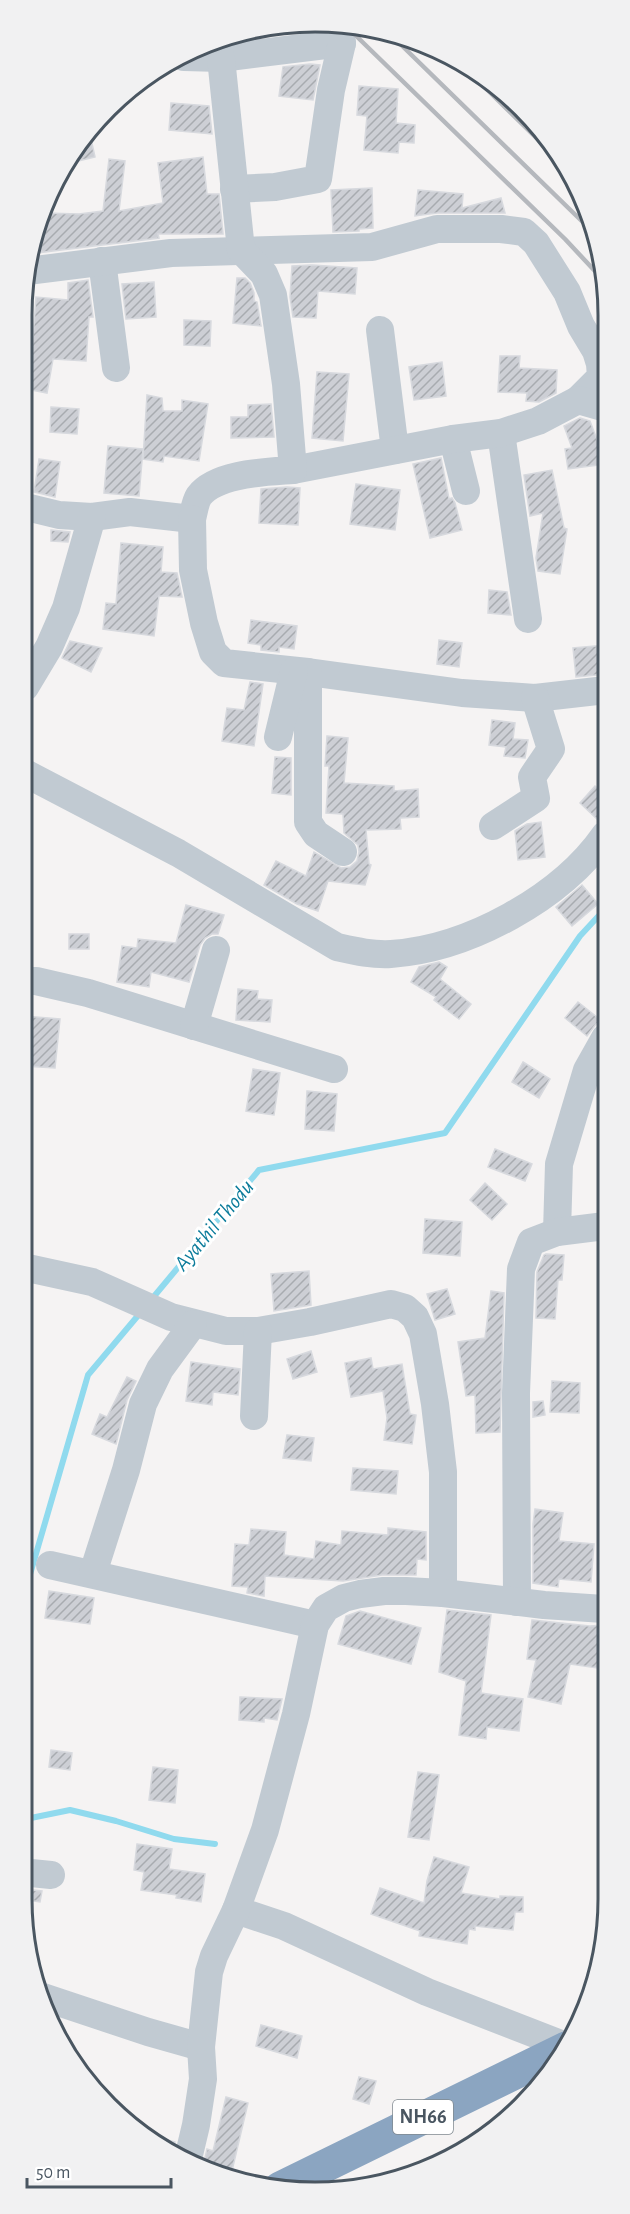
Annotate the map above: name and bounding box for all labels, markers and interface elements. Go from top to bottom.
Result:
water label: Ayathil Thodu [169,1176,258,1275]
road number: NH66 [393,2100,453,2134]
scale bar [27,2151,171,2189]
text: 50 m [36,2164,70,2182]

